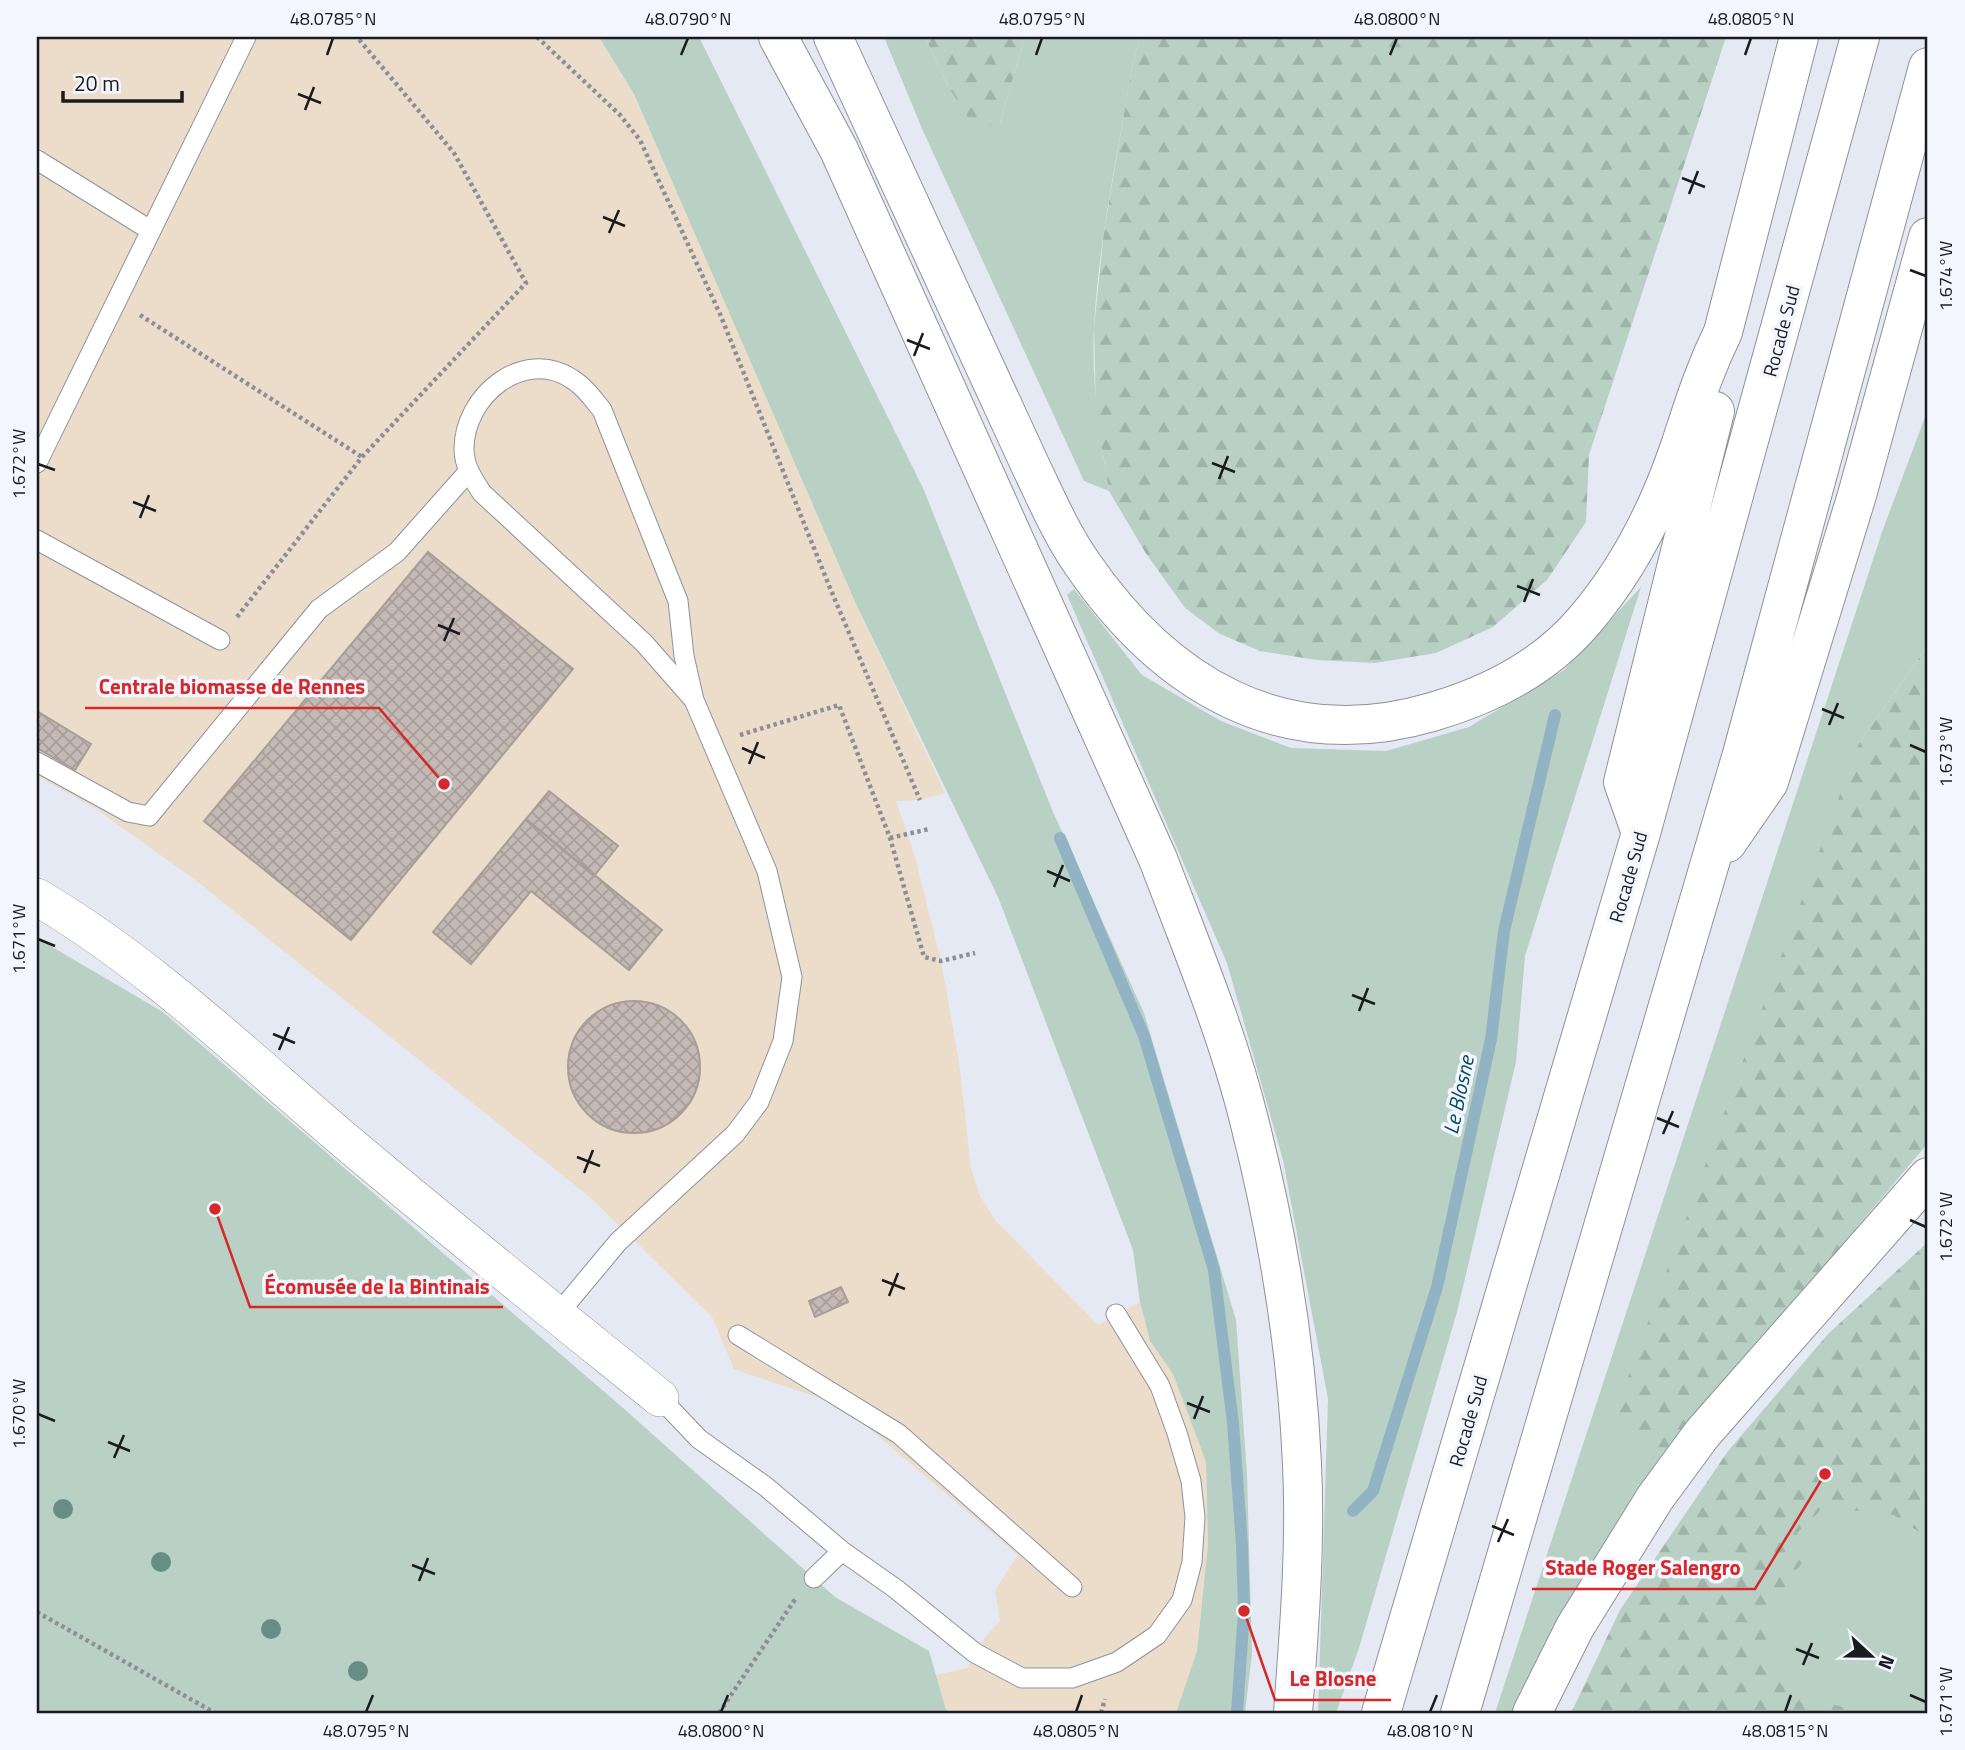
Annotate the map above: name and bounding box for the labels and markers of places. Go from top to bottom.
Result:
callout: Centrale biomasse de Rennes [85,666,379,708]
callout: Écomusée de la Bintinais [250,1265,503,1307]
callout: Stade Roger Salengro [1532,1547,1755,1589]
callout: Le Blosne [1275,1658,1391,1700]

